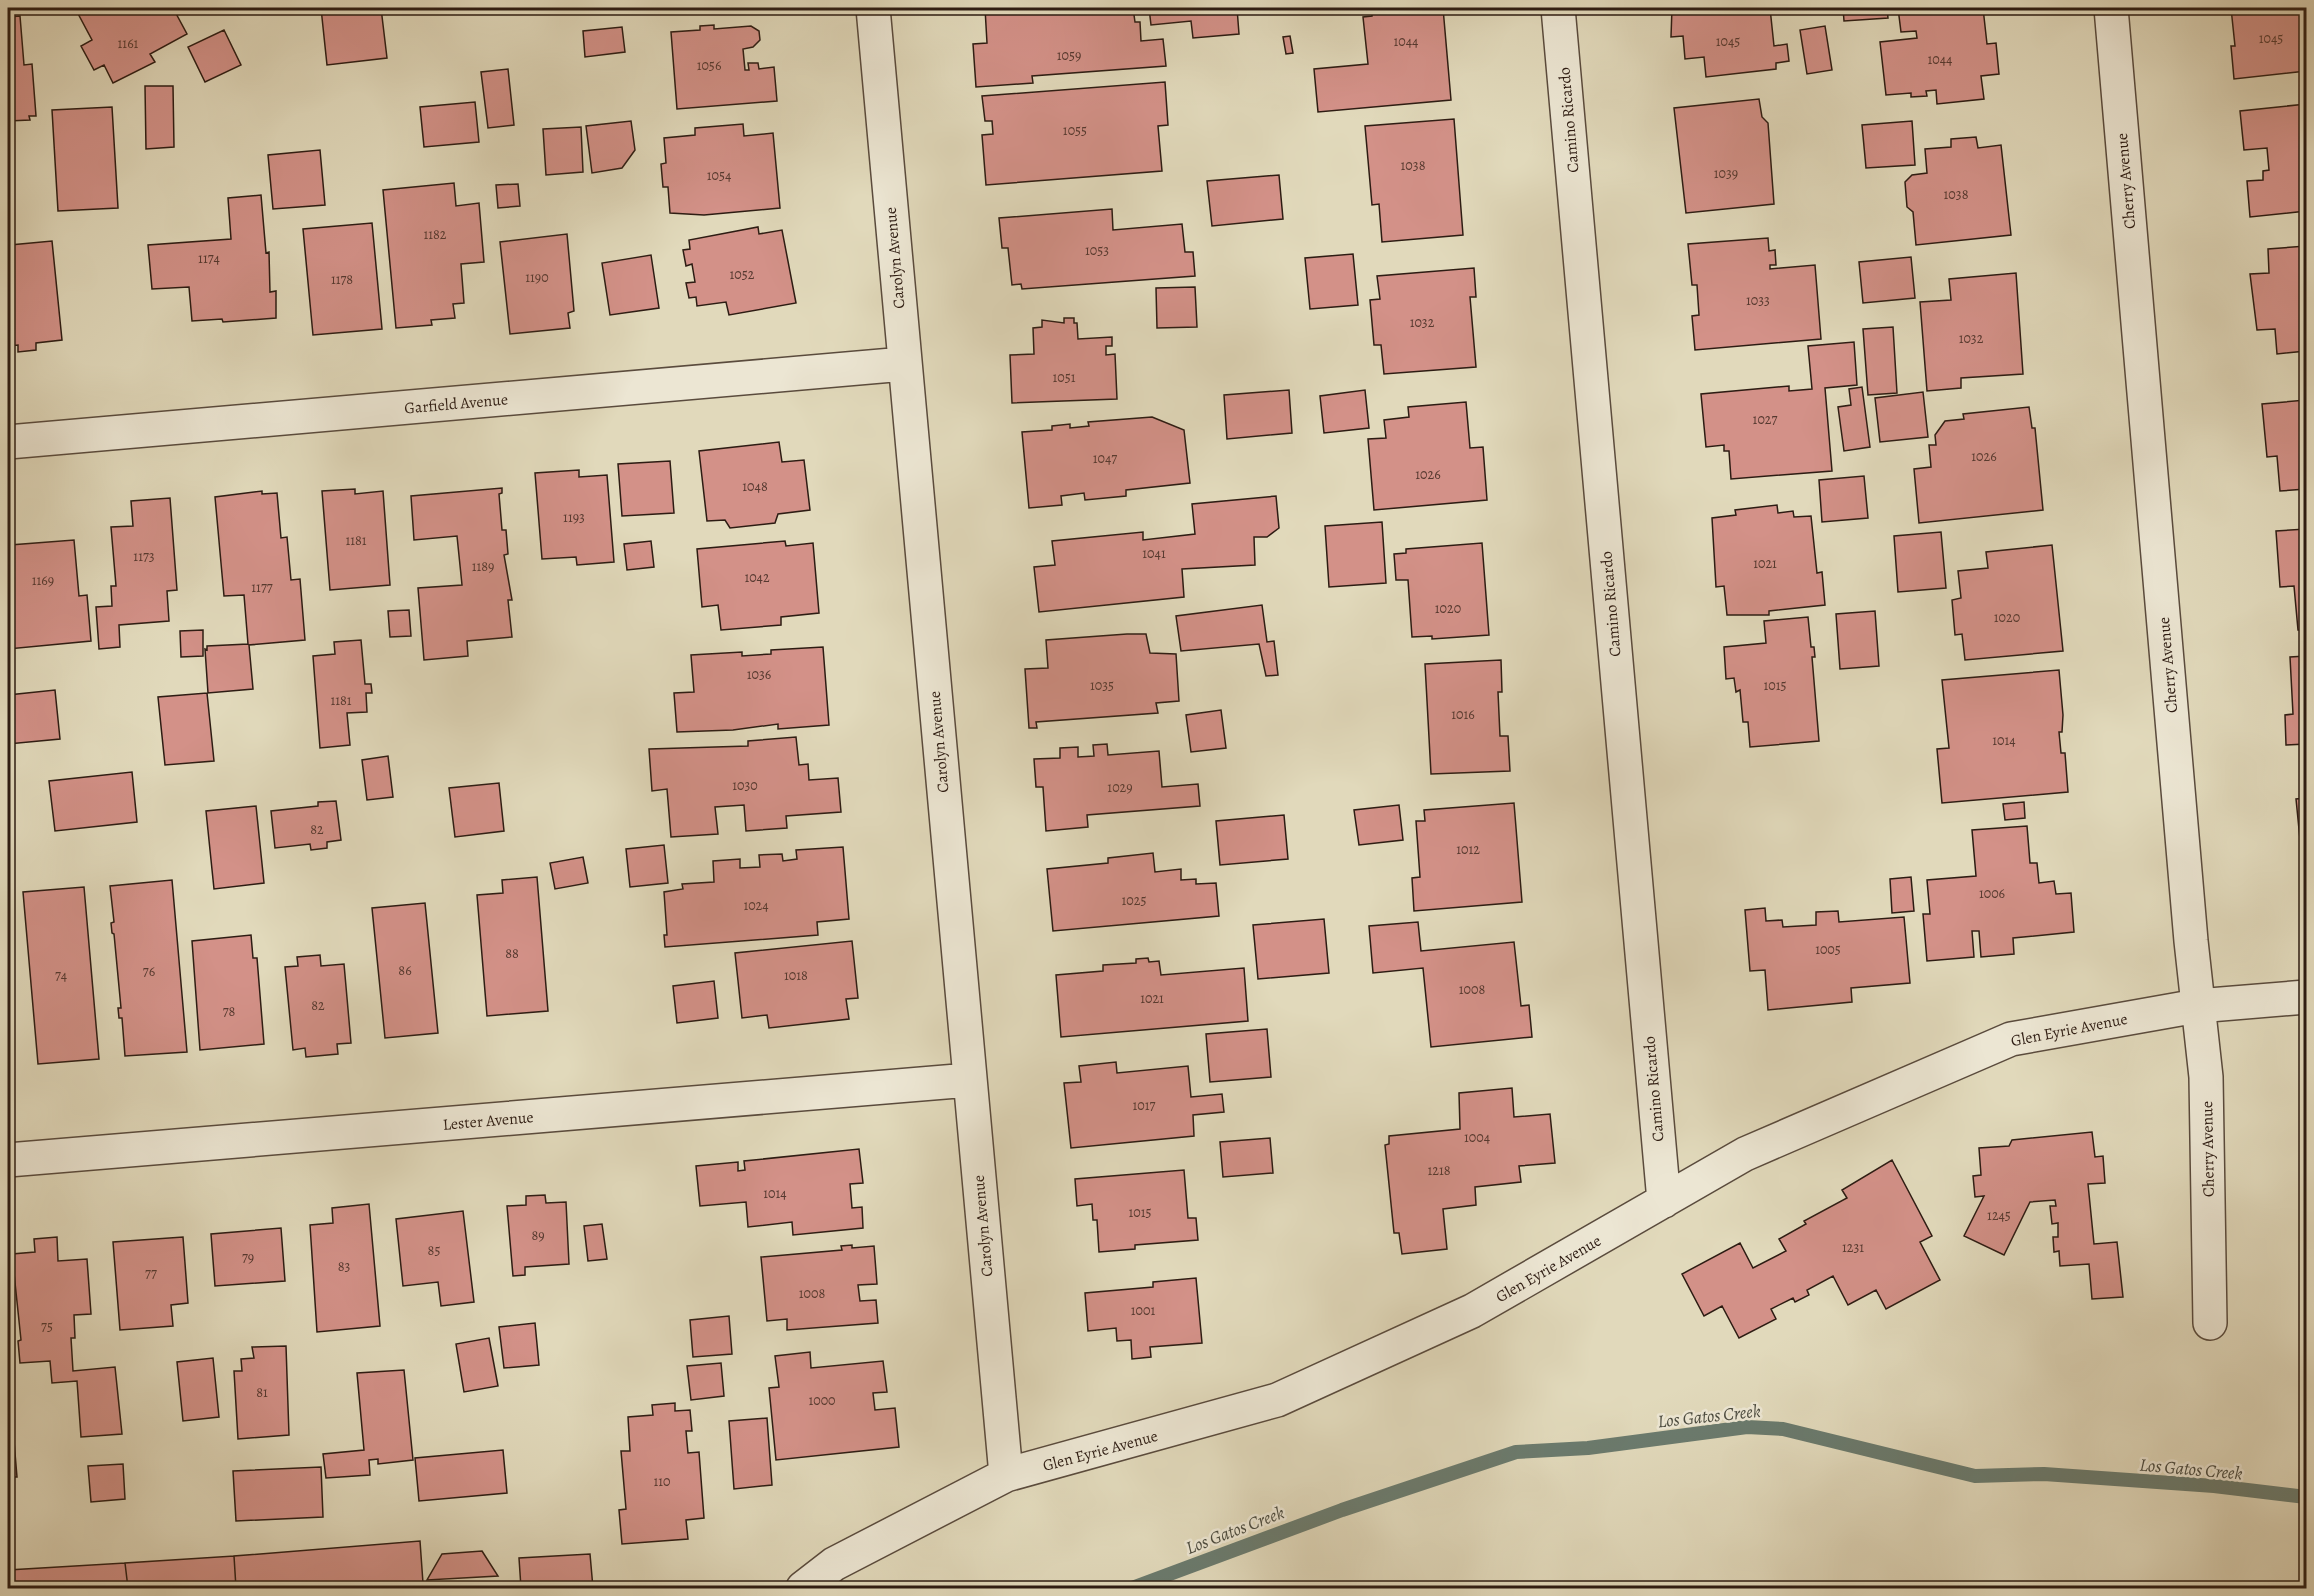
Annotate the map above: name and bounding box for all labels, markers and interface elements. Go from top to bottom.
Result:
house number: 1045 [2259,29,2283,48]
house number: 1044 [1394,32,1418,51]
house number: 1045 [1716,32,1740,51]
house number: 1161 [118,34,139,53]
house number: 1059 [1057,46,1081,65]
house number: 1044 [1928,50,1952,69]
house number: 1056 [697,56,721,75]
street label: Camino Ricardo [1553,66,1585,174]
house number: 1055 [1063,121,1087,140]
street label: Cherry Avenue [2111,132,2141,230]
house number: 1038 [1401,156,1426,175]
house number: 1039 [1714,164,1738,183]
house number: 1054 [707,166,731,185]
house number: 1038 [1944,185,1969,204]
street label: Carolyn Avenue [880,206,910,310]
house number: 1182 [423,225,447,244]
house number: 1053 [1085,241,1109,260]
house number: 1174 [198,249,220,268]
house number: 1052 [730,265,755,284]
house number: 1190 [525,268,549,287]
house number: 1178 [331,270,353,289]
house number: 1033 [1746,291,1770,310]
house number: 1032 [1410,313,1435,332]
house number: 1032 [1959,329,1984,348]
house number: 1051 [1052,368,1076,387]
street label: Garfield Avenue [403,389,509,419]
house number: 1027 [1753,410,1778,429]
house number: 1026 [1971,447,1997,466]
house number: 1047 [1093,449,1117,468]
house number: 1026 [1415,465,1441,484]
house number: 1048 [742,477,768,496]
house number: 1193 [563,508,585,527]
house number: 1181 [345,531,367,550]
house number: 1041 [1142,544,1166,563]
house number: 1173 [133,547,155,566]
street label: Camino Ricardo [1595,550,1627,658]
house number: 1021 [1753,554,1777,573]
house number: 1189 [472,557,494,576]
house number: 1042 [744,568,770,587]
house number: 1169 [32,571,54,590]
house number: 1177 [251,578,273,597]
house number: 1020 [1435,599,1461,618]
house number: 1020 [1994,608,2020,627]
street label: Cherry Avenue [2153,616,2183,714]
house number: 1036 [747,665,771,684]
house number: 1035 [1090,676,1114,695]
house number: 1015 [1763,676,1787,695]
street label: Carolyn Avenue [924,690,954,794]
house number: 1181 [330,691,352,710]
house number: 1016 [1451,705,1475,724]
house number: 1014 [1992,731,2016,750]
house number: 1030 [732,776,758,795]
house number: 1029 [1107,778,1133,797]
house number: 82 [310,820,324,839]
house number: 1012 [1456,840,1480,859]
house number: 1006 [1979,884,2005,903]
house number: 1025 [1122,891,1146,910]
house number: 1024 [743,896,769,915]
house number: 1005 [1815,940,1841,959]
house number: 88 [505,944,519,963]
house number: 86 [398,961,412,980]
house number: 76 [143,962,155,981]
house number: 74 [55,966,67,985]
house number: 1018 [784,966,808,985]
house number: 1008 [1459,980,1485,999]
house number: 1021 [1140,989,1164,1008]
house number: 82 [311,996,325,1015]
house number: 78 [223,1002,236,1021]
street label: Glen Eyrie Avenue [2009,1008,2129,1052]
street label: Camino Ricardo [1638,1035,1670,1143]
house number: 1017 [1133,1096,1156,1115]
street label: Cherry Avenue [2196,1101,2220,1197]
street label: Lester Avenue [442,1106,534,1136]
house number: 1004 [1464,1128,1490,1147]
house number: 1218 [1427,1161,1451,1180]
street label: Carolyn Avenue [968,1174,998,1278]
house number: 1014 [763,1184,787,1203]
house number: 1015 [1128,1203,1152,1222]
house number: 1245 [1987,1206,2011,1225]
house number: 89 [531,1226,545,1245]
street label: Glen Eyrie Avenue [1492,1230,1605,1308]
house number: 1231 [1842,1238,1864,1257]
house number: 85 [428,1241,440,1260]
house number: 79 [242,1248,254,1267]
house number: 83 [338,1257,350,1276]
house number: 77 [145,1264,157,1283]
house number: 1008 [799,1284,825,1303]
house number: 1001 [1131,1301,1155,1320]
house number: 75 [41,1317,53,1336]
house number: 81 [256,1383,268,1402]
house number: 1000 [808,1391,836,1410]
water label: Los Gatos Creek [1656,1399,1762,1433]
street label: Glen Eyrie Avenue [1040,1425,1160,1477]
water label: Los Gatos Creek [2138,1453,2244,1485]
house number: 110 [653,1472,671,1491]
water label: Los Gatos Creek [1182,1500,1288,1560]

